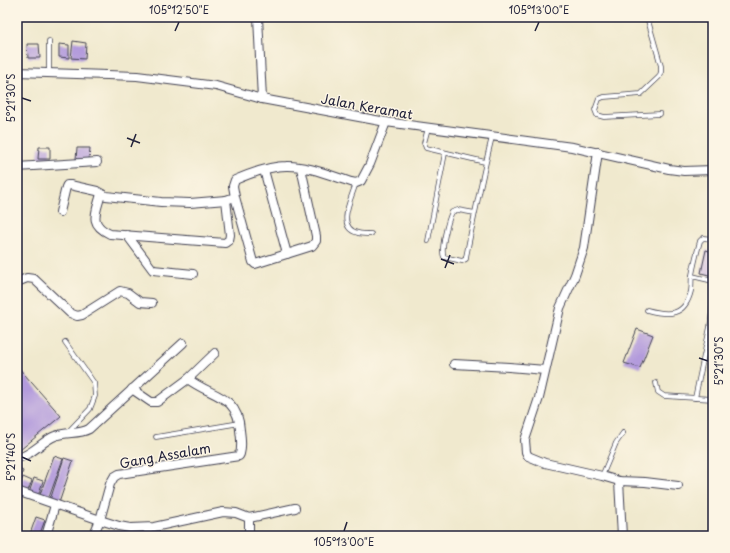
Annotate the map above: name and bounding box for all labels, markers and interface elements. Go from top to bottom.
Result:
text: 105°12'50"E [149,2,209,17]
text: 105°13'00"E [509,2,569,17]
text: 5°21'30"S [3,74,18,122]
street label: Jalan Keramat [320,89,415,124]
text: 5°21'30"S [711,337,726,385]
text: 5°21'40"S [3,433,18,481]
street label: Gang Assalam [118,438,212,472]
text: 105°13'00"E [314,534,374,549]

